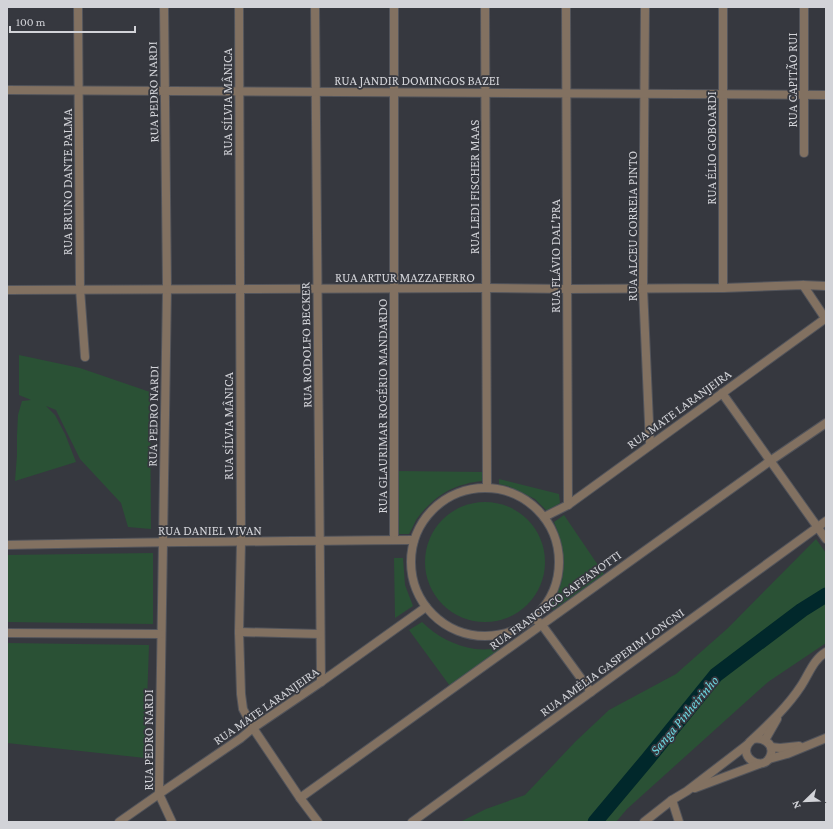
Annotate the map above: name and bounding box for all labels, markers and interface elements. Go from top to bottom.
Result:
scale bar [10,8,135,34]
text: 100 m [16,15,46,29]
street label: RUA CAPITÃO RUI [785,32,800,127]
street label: RUA PEDRO NARDI [145,41,161,143]
street label: RUA SÍLVIA MÂNICA [220,48,235,156]
street label: RUA JANDIR DOMINGOS BAZEI [334,73,500,88]
street label: RUA ÉLIO GOBOARDI [704,91,719,205]
street label: RUA BRUNO DANTE PALMA [60,108,75,255]
street label: RUA LEDI FISCHER MAAS [467,120,482,254]
street label: RUA ALCEU CORREIA PINTO [625,150,640,301]
street label: RUA FLÁVIO DAL'PRA [548,198,563,313]
street label: RUA ARTUR MAZZAFERRO [335,270,475,285]
street label: RUA RODOLFO BECKER [297,281,315,408]
street label: RUA GLAURIMAR ROGÉRIO MANDARDO [375,298,390,514]
street label: RUA PEDRO NARDI [145,365,161,467]
street label: RUA MATE LARANJEIRA [624,366,735,452]
street label: RUA SÍLVIA MÂNICA [221,372,236,480]
street label: RUA DANIEL VIVAN [158,523,262,538]
street label: RUA FRANCISCO SAFFANOTTI [486,547,624,653]
street label: RUA AMÉLIA GASPERIM LONGNI [537,605,687,719]
street label: RUA MATE LARANJEIRA [210,664,322,748]
water label: Sanga Pinheirinho [646,672,722,758]
street label: RUA PEDRO NARDI [141,689,156,791]
north arrow [785,781,825,821]
text: N [789,799,803,811]

